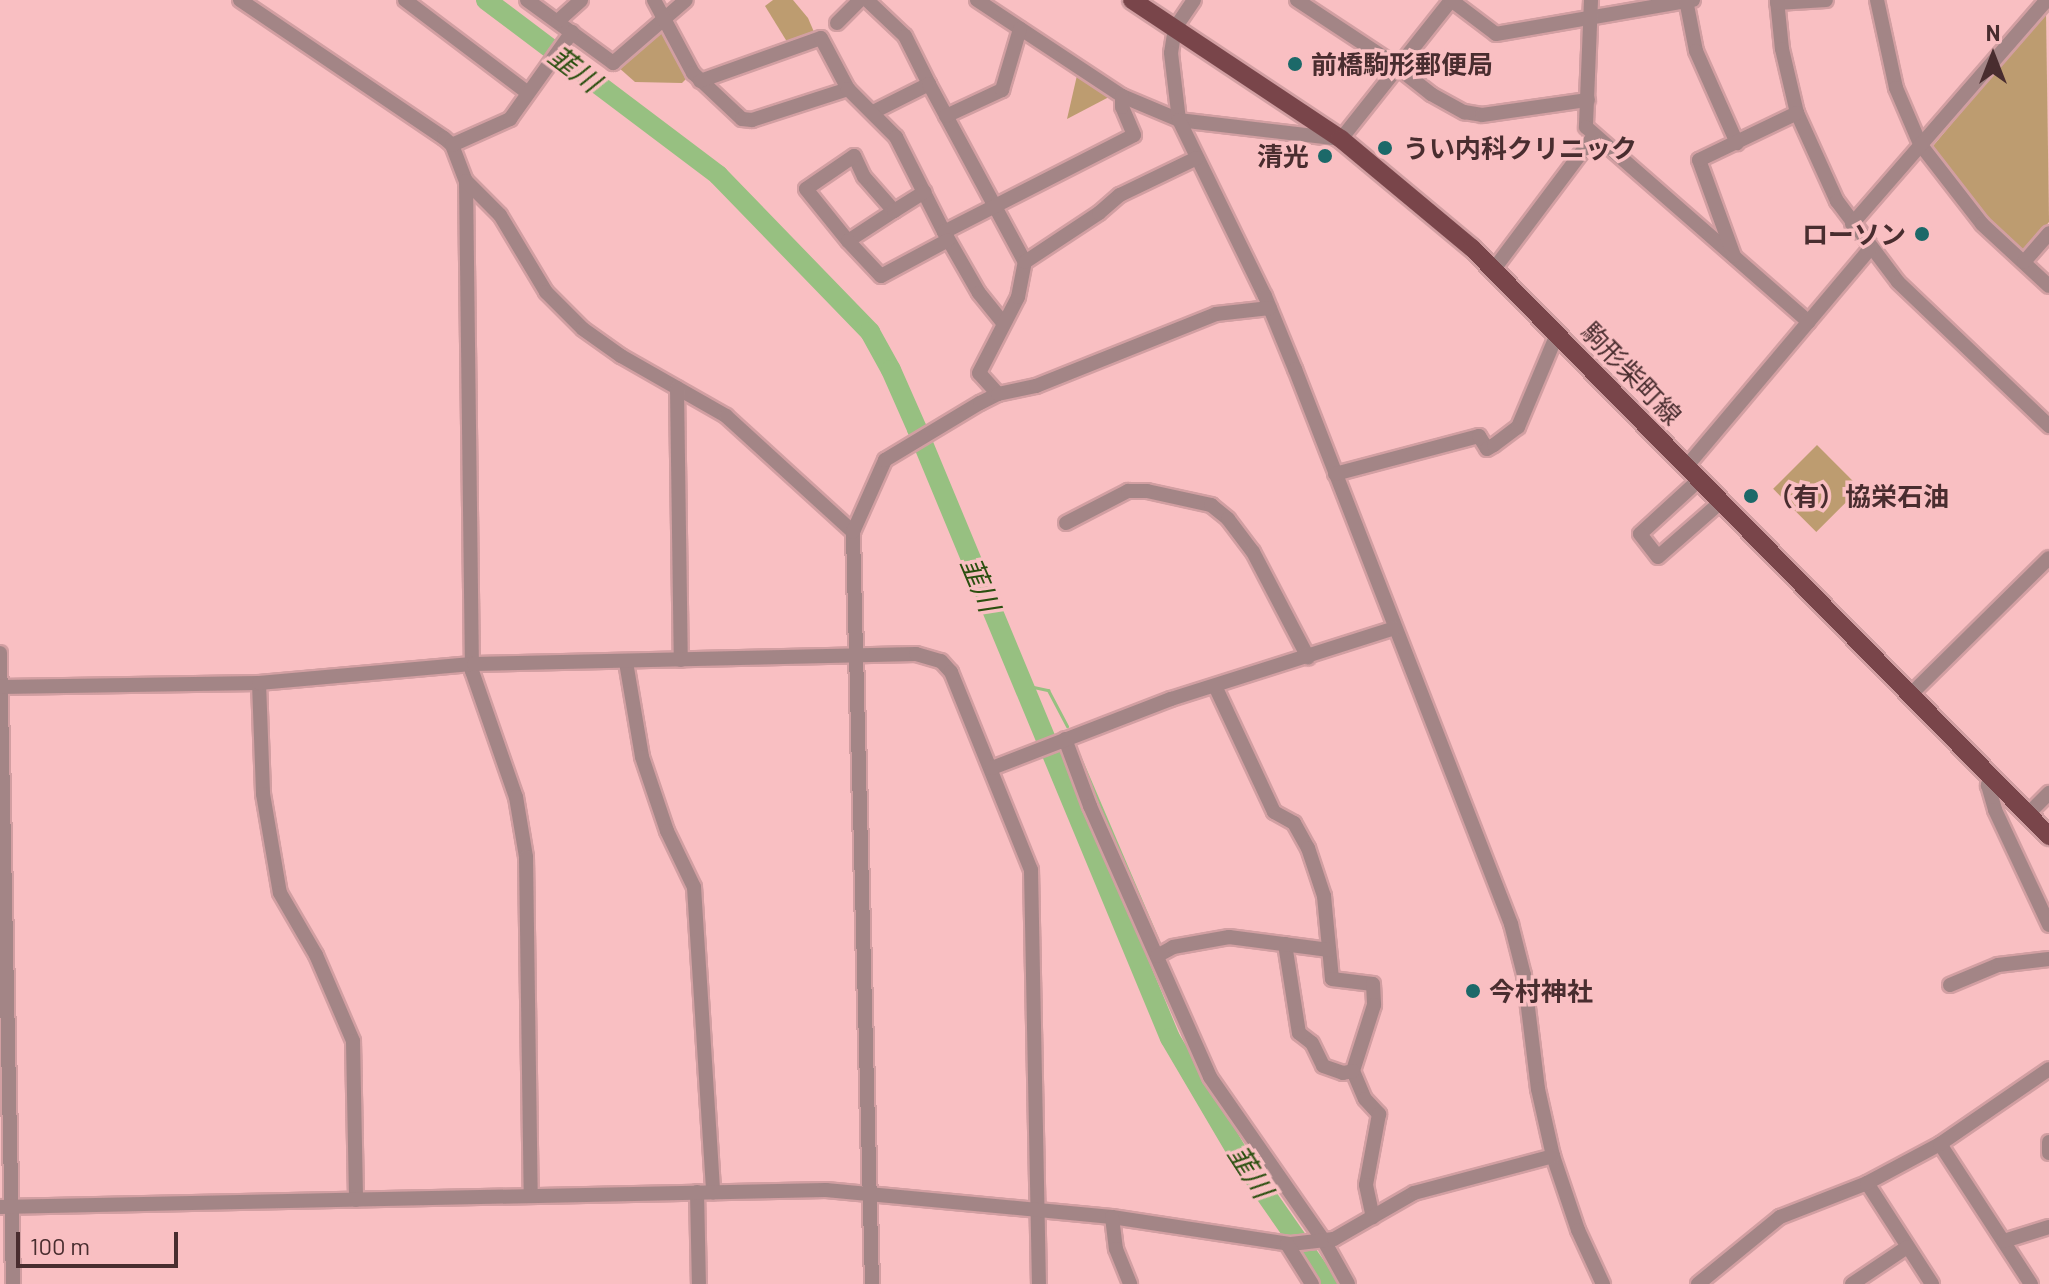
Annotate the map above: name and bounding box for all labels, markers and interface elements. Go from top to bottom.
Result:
north arrow [1953,16,2033,96]
text: N [1986,19,2000,45]
water label: 韮川 [543,38,607,98]
place label: 前橋駒形郵便局 [1311,48,1493,80]
marker: 前橋駒形郵便局 [1286,55,1304,73]
place label: うい内科クリニック [1403,132,1637,164]
marker: うい内科クリニック [1374,137,1396,159]
place label: 清光 [1257,140,1309,172]
marker: 清光 [1316,147,1334,165]
place label: ローソン [1802,218,1906,250]
marker: ローソン [1913,225,1931,243]
street label: 駒形柴町線 [1576,315,1688,431]
place label: （有）協栄石油 [1767,480,1949,512]
marker: （有）協栄石油 [1742,487,1760,505]
water label: 韮川 [955,552,1007,616]
place label: 今村神社 [1489,975,1593,1007]
marker: 今村神社 [1464,982,1482,1000]
water label: 韮川 [1222,1138,1280,1204]
scale bar [20,1216,182,1266]
text: 100 m [30,1231,90,1260]

